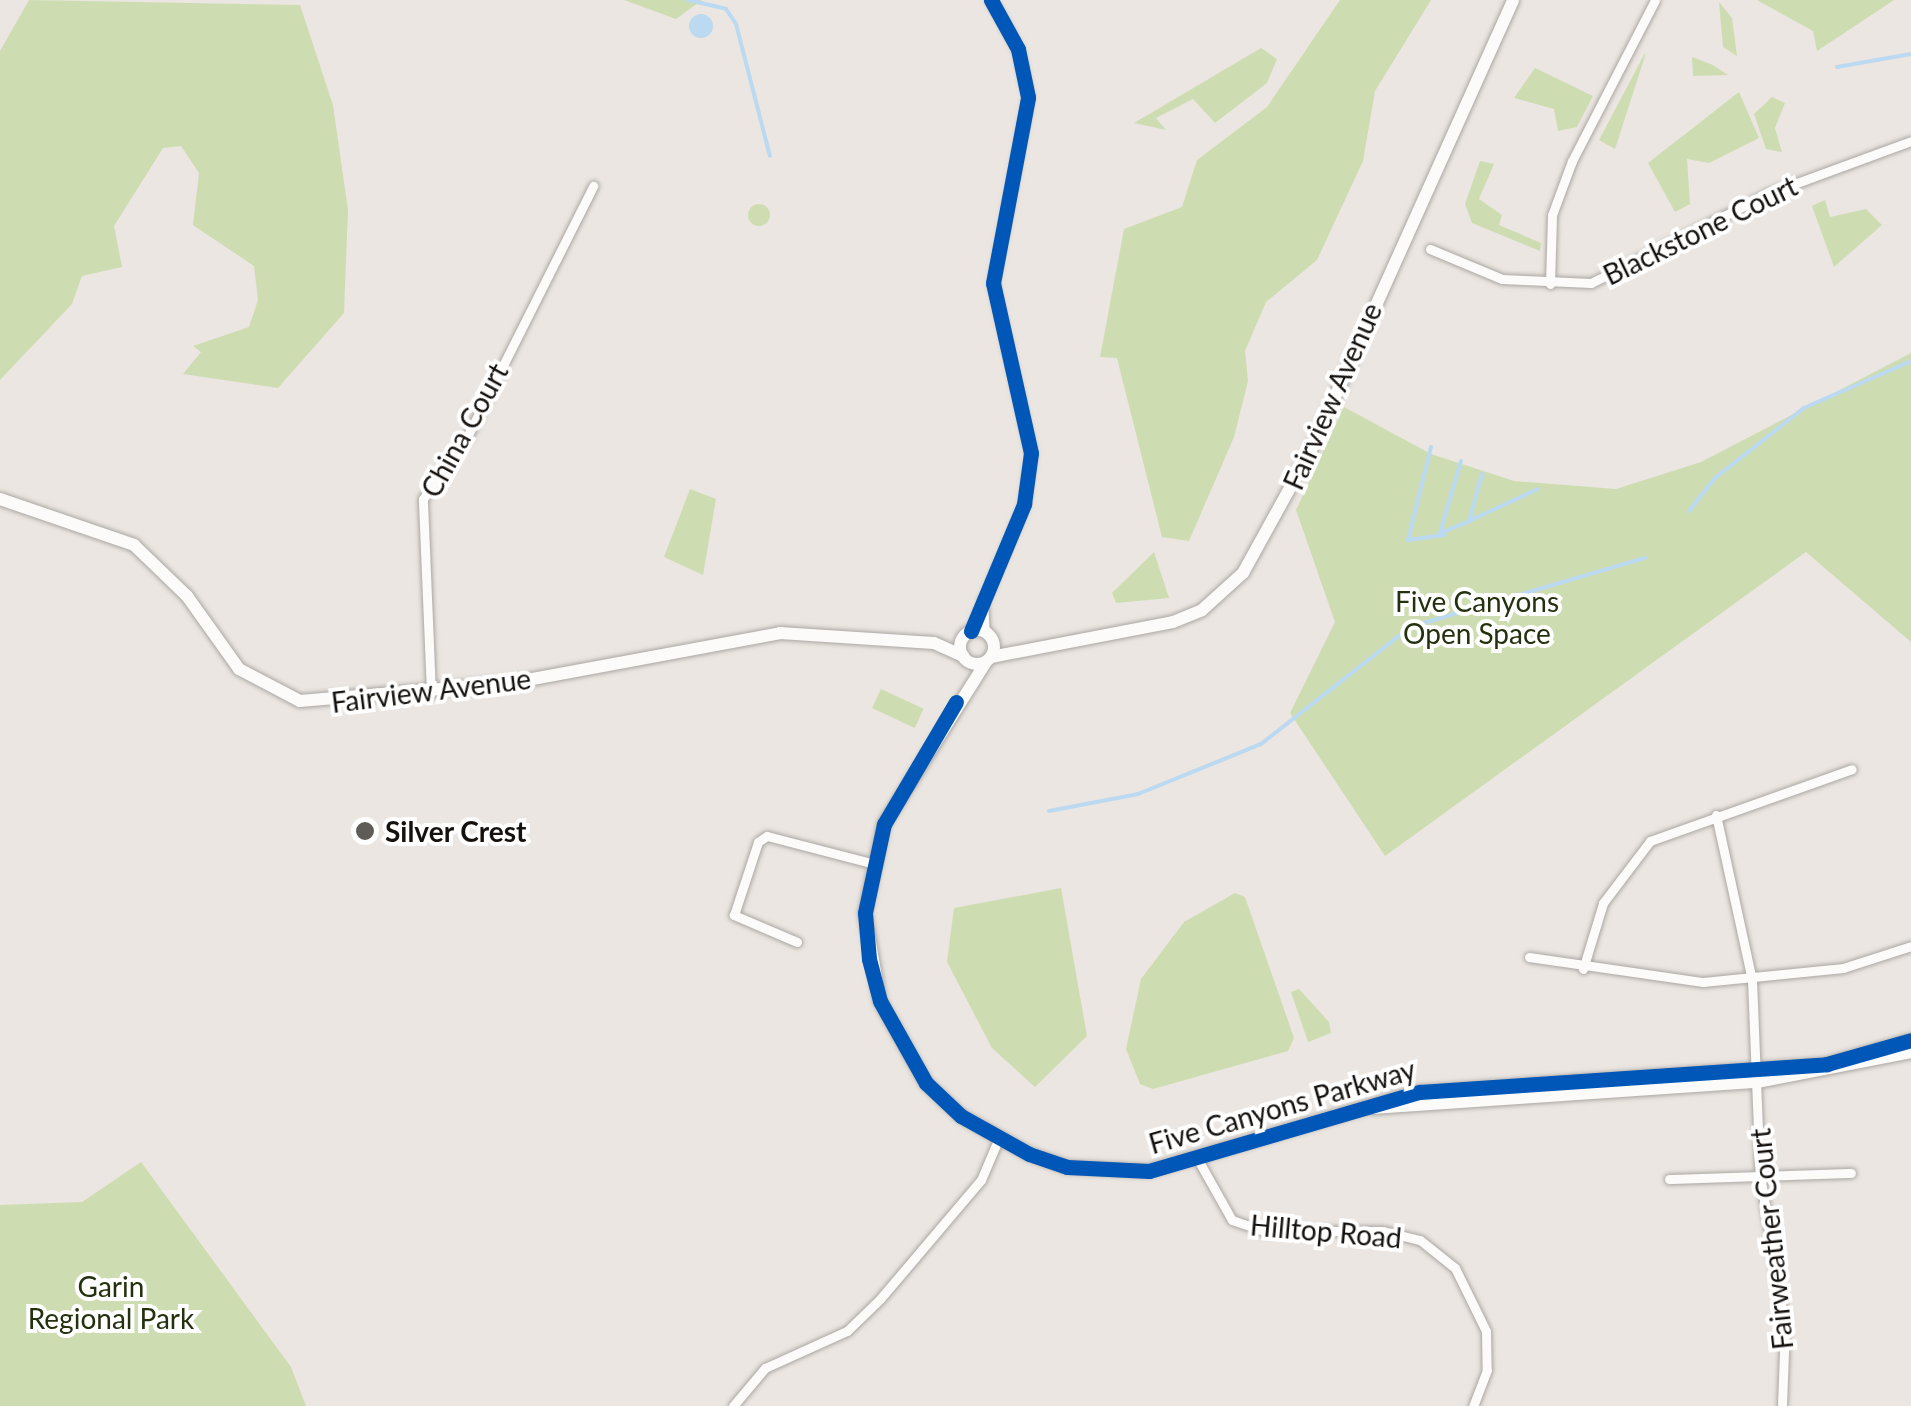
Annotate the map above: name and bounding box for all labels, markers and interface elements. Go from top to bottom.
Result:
street label: Blackstone Court [1598,169,1802,291]
street label: Fairview Avenue [1276,297,1388,495]
street label: China Court [413,357,515,503]
park label: Five Canyons Open Space [1395,584,1559,650]
street label: Fairview Avenue [329,661,533,719]
place label: Silver Crest [385,814,527,848]
marker: Silver Crest [354,820,376,842]
street label: Five Canyons Parkway [1145,1052,1419,1160]
street label: Fairweather Court [1743,1126,1799,1352]
street label: Hilltop Road [1249,1208,1403,1254]
park label: Garin Regional Park [28,1269,194,1335]

